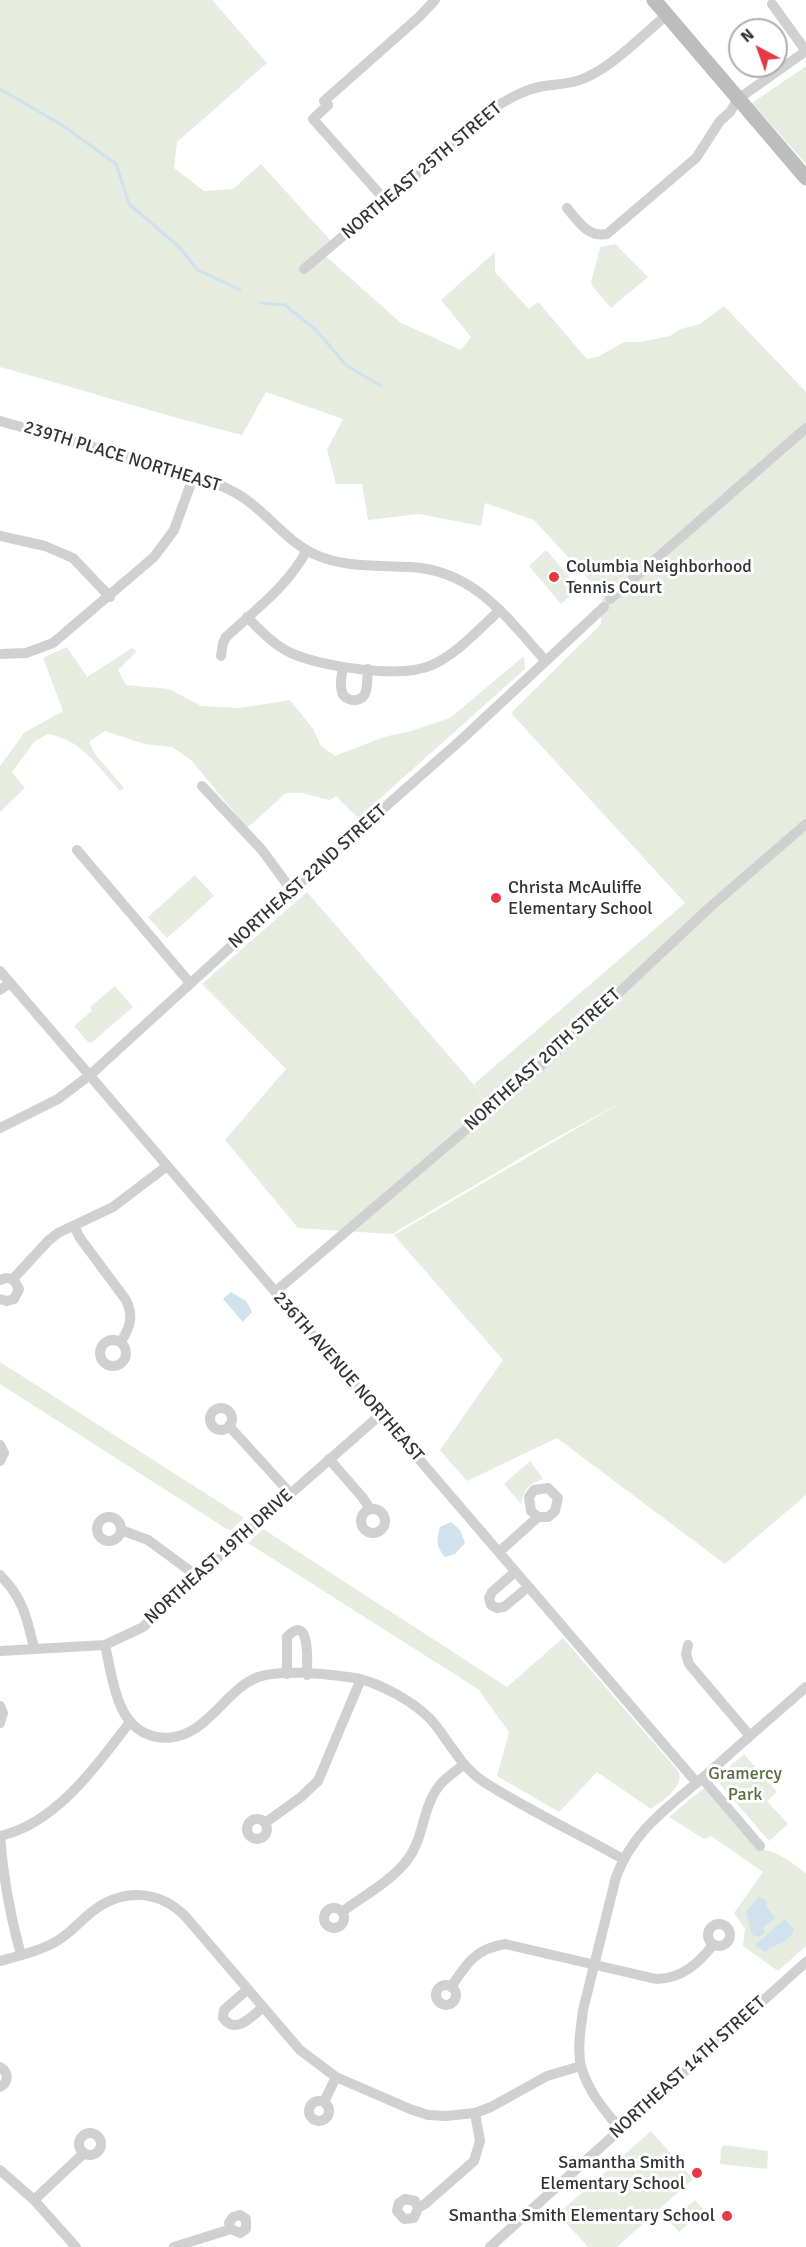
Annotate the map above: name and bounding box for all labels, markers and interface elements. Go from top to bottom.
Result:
north arrow [728,18,788,78]
text: N [737,25,758,47]
street label: NORTHEAST 25TH STREET [338,98,506,244]
street label: 239TH PLACE NORTHEAST [21,417,223,497]
place label: Columbia Neighborhood Tennis Court [566,556,752,598]
marker: Columbia Neighborhood Tennis Court [547,570,561,584]
street label: NORTHEAST 22ND STREET [225,800,391,954]
place label: Christa McAuliffe Elementary School [508,877,653,920]
marker: Christa McAuliffe Elementary School [489,891,503,905]
street label: NORTHEAST 20TH STREET [461,984,625,1136]
street label: 236TH AVENUE NORTHEAST [268,1288,428,1466]
street label: NORTHEAST 19TH DRIVE [140,1485,298,1629]
park label: Gramercy Park [708,1763,782,1806]
street label: NORTHEAST 14TH STREET [606,1992,770,2144]
place label: Samantha Smith Elementary School [540,2152,685,2194]
marker: Samantha Smith Elementary School [690,2166,704,2180]
place label: Smantha Smith Elementary School [449,2205,715,2227]
marker: Smantha Smith Elementary School [720,2209,734,2223]

